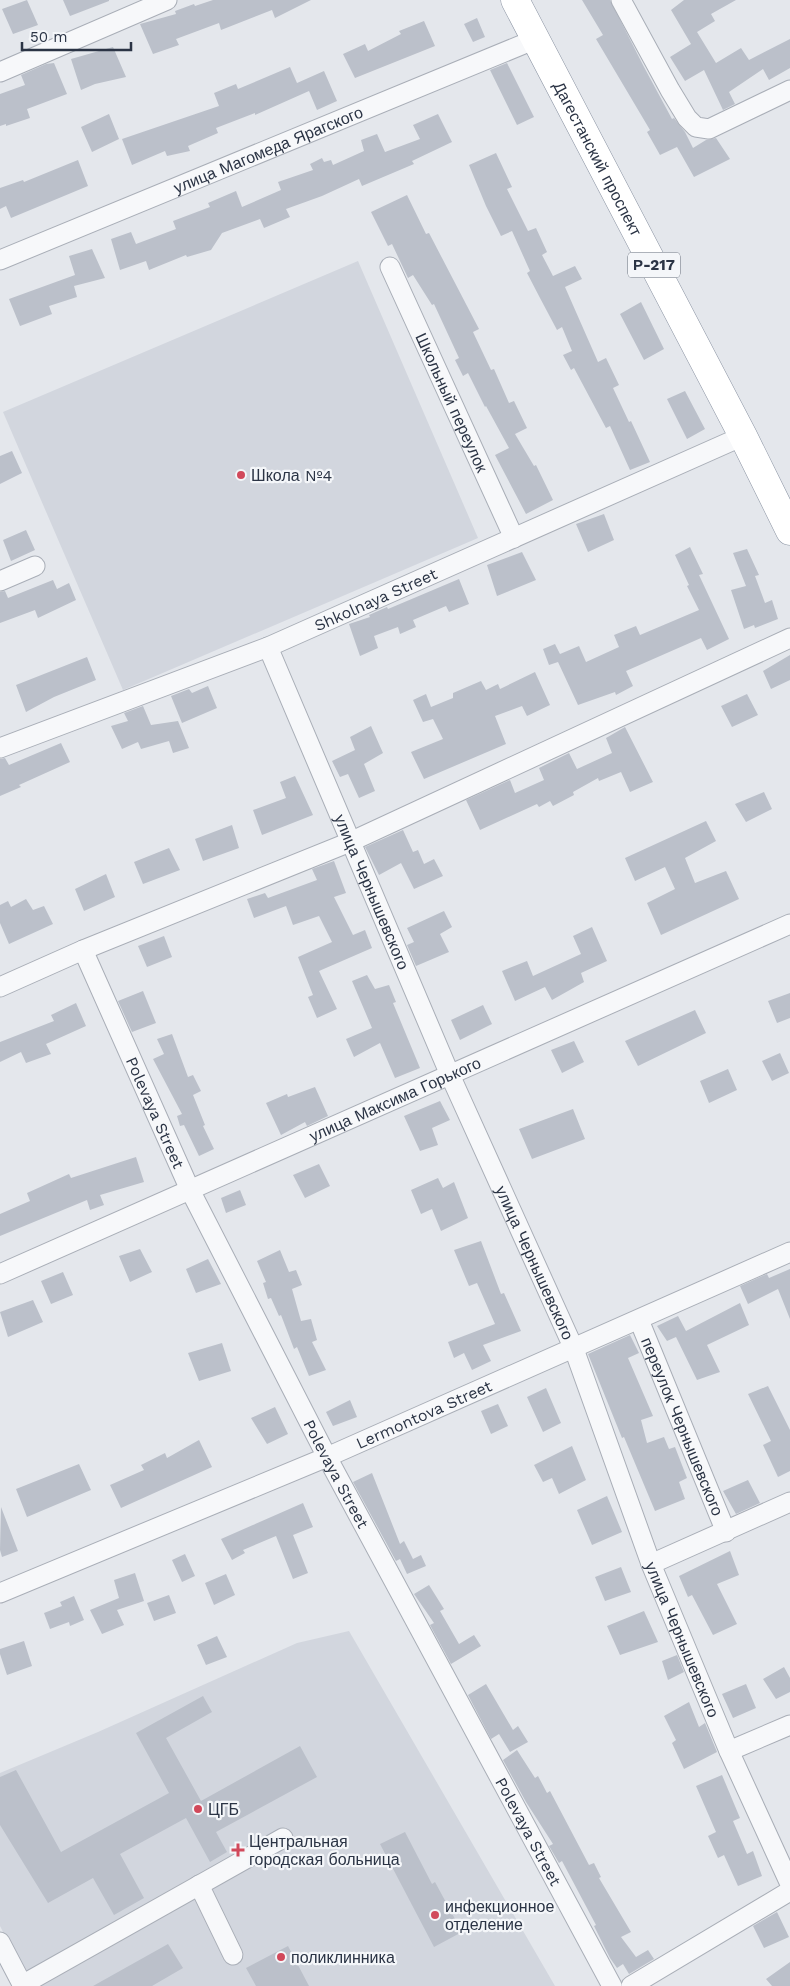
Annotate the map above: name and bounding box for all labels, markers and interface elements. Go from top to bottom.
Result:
scale bar [22,20,131,52]
text: 50 m [30,28,67,46]
street label: Дагестанский проспект [550,78,647,240]
street label: улица Магомеда Ярагского [171,102,366,197]
road number: Р-217 [628,252,680,278]
street label: Школьный переулок [412,330,492,476]
place label: Школа №4 [251,466,333,485]
marker: Школа №4 [235,469,247,481]
street label: Shkolnaya Street [311,564,440,635]
street label: улица Чернышевского [331,811,414,972]
street label: улица Максима Горького [306,1053,484,1145]
street label: Polevaya Street [122,1054,189,1172]
street label: улица Чернышевского [492,1183,578,1343]
street label: переулок Чернышевского [638,1334,728,1518]
street label: Lermontova Street [353,1376,495,1453]
street label: Polevaya Street [300,1416,373,1532]
street label: улица Чернышевского [642,1559,723,1720]
street label: Polevaya Street [492,1774,566,1889]
place label: ЦГБ [208,1800,239,1819]
marker: ЦГБ [192,1803,204,1815]
place label: Центральная городская больница [249,1832,400,1869]
marker: Центральная городская больница [231,1843,245,1857]
place label: инфекционное отделение [445,1897,554,1934]
marker: инфекционное отделение [429,1909,441,1921]
place label: поликлинника [291,1948,395,1967]
marker: поликлинника [275,1951,287,1963]

